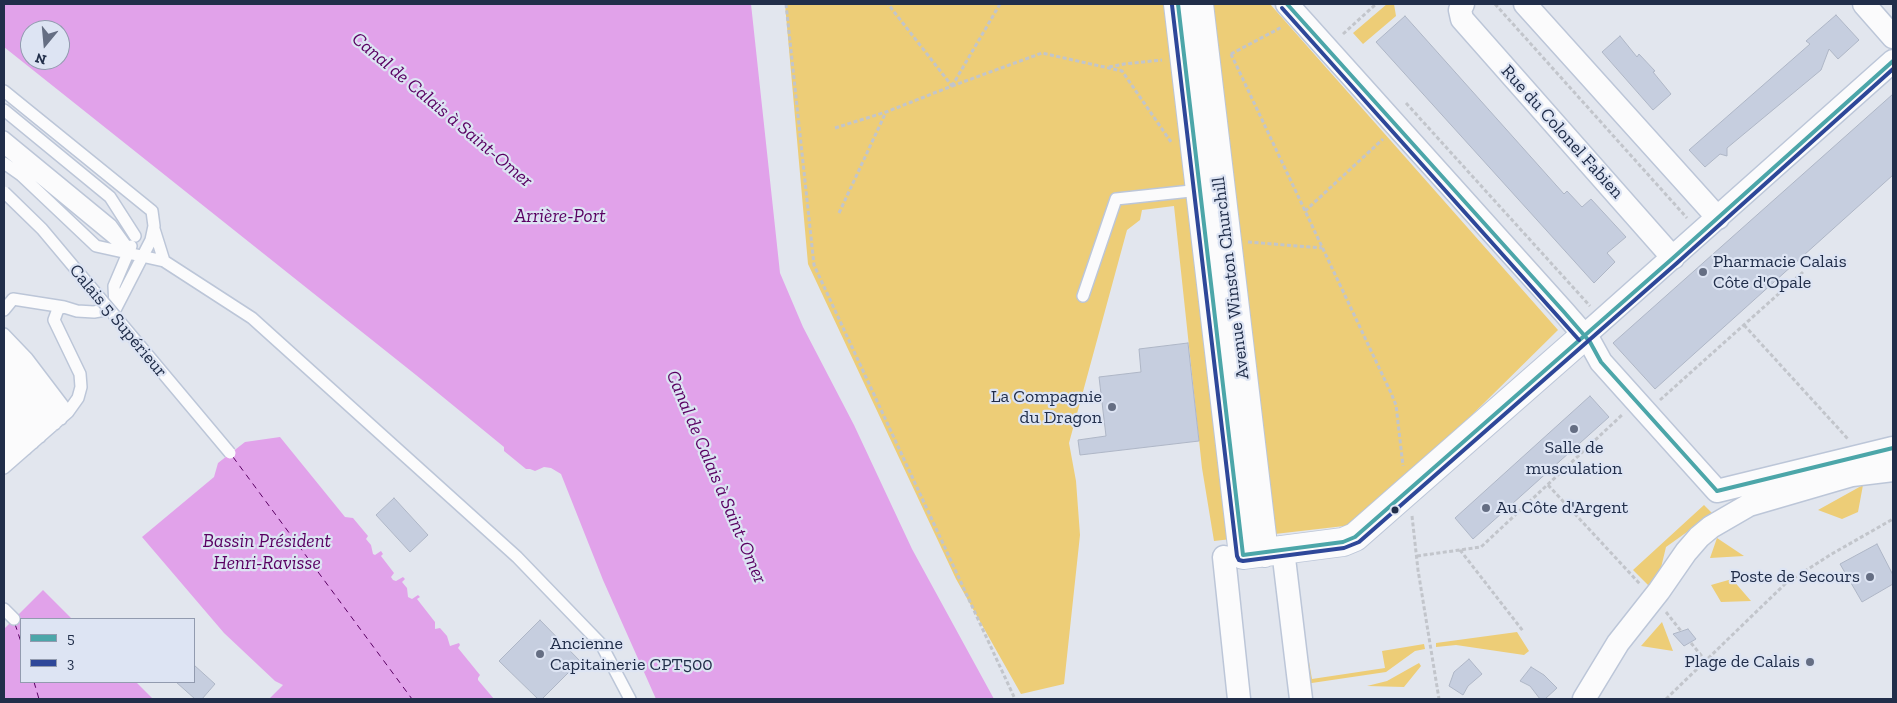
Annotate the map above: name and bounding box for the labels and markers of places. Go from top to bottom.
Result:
place label: Pharmacie Calais Côte d'Opale [1713,251,1847,294]
marker: Pharmacie Calais Côte d'Opale [1697,266,1709,278]
place label: La Compagnie du Dragon [991,386,1102,428]
marker: La Compagnie du Dragon [1106,401,1118,413]
marker: Salle de musculation [1568,423,1580,435]
place label: Salle de musculation [1526,437,1622,479]
place label: Au Côte d'Argent [1496,497,1628,519]
marker: Au Côte d'Argent [1480,502,1492,514]
unlabelled marker [1390,505,1400,515]
place label: Poste de Secours [1730,566,1860,588]
marker: Poste de Secours [1864,571,1876,583]
place label: Ancienne Capitainerie CPT500 [550,633,713,676]
marker: Ancienne Capitainerie CPT500 [534,648,546,660]
place label: Plage de Calais [1685,651,1800,673]
marker: Plage de Calais [1804,656,1816,668]

